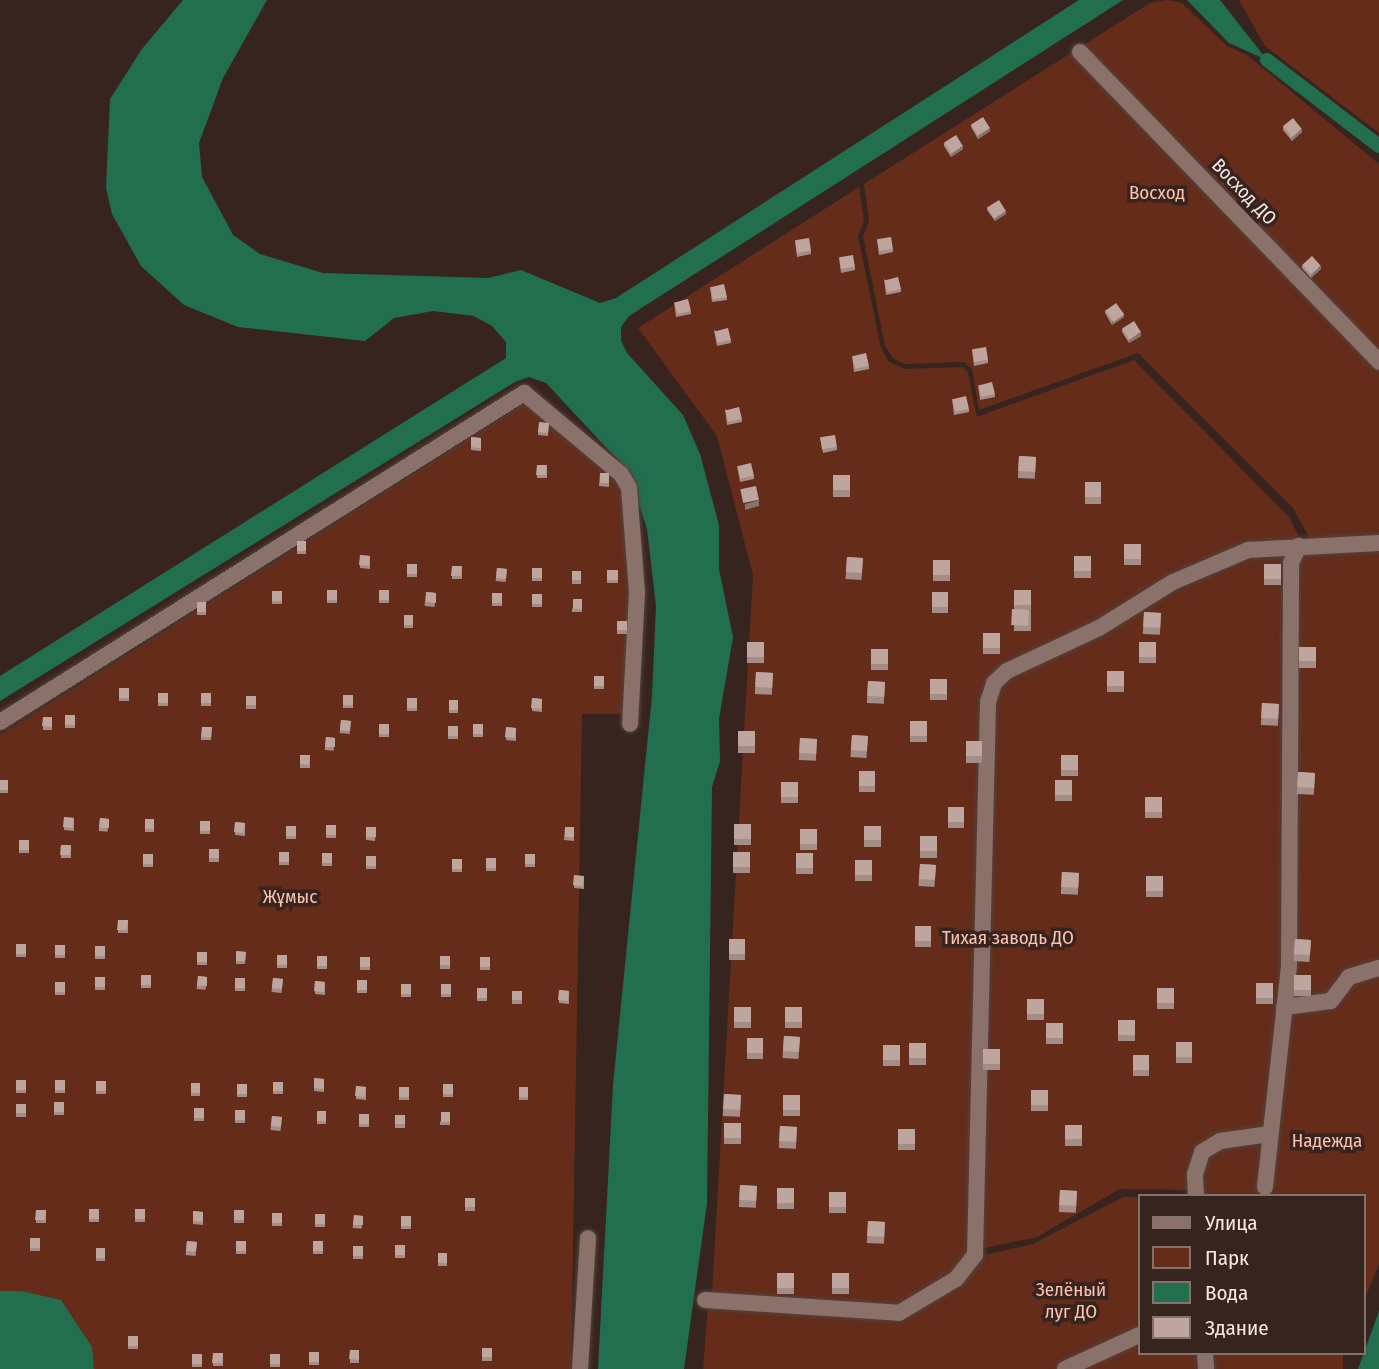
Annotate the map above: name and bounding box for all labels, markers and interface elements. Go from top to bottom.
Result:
street label: Восход ДО [1207,154,1281,230]
park label: Восход [1129,182,1185,204]
park label: Жұмыс [263,886,317,908]
park label: Тихая заводь ДО [942,927,1074,949]
park label: Надежда [1292,1130,1362,1152]
legend [1138,1194,1365,1355]
text: Улица [1205,1210,1258,1236]
text: Парк [1205,1245,1249,1271]
park label: Зелёный луг ДО [1036,1279,1106,1323]
text: Вода [1205,1280,1248,1306]
text: Здание [1205,1315,1269,1341]

